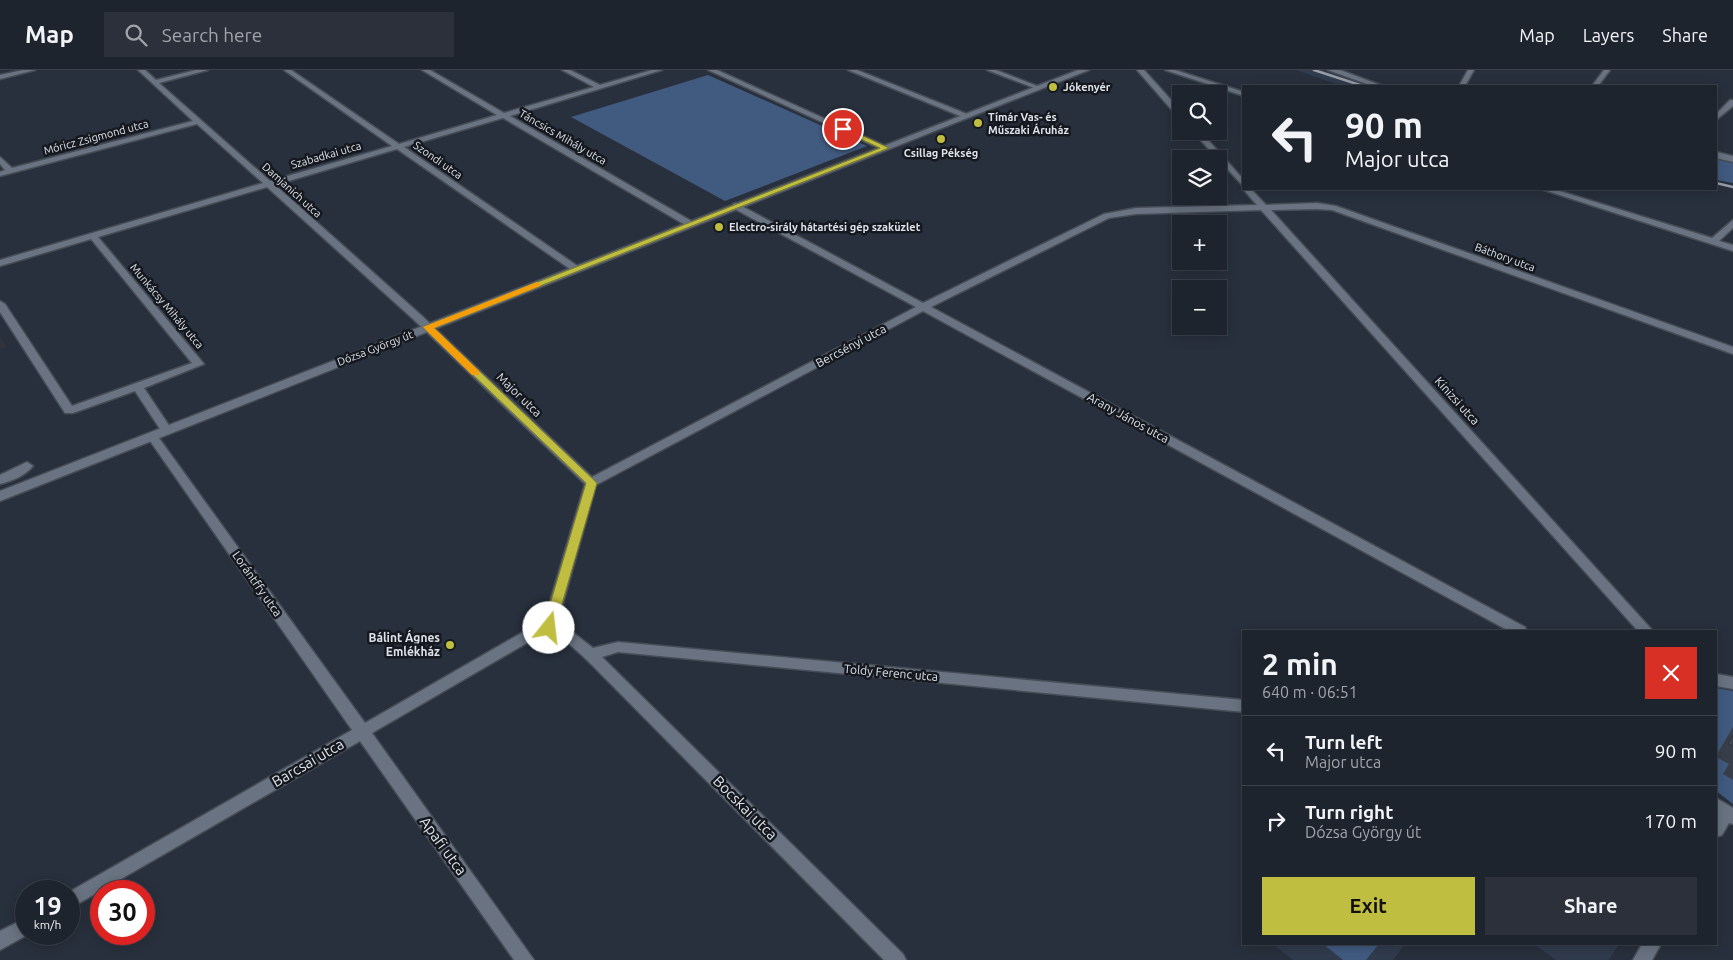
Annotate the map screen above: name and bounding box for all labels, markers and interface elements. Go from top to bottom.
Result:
search box [104,12,454,57]
text: Map [25,21,74,48]
icon: search [122,21,150,49]
text: Search here [162,24,262,46]
text: Map [1519,25,1555,45]
text: Layers [1583,25,1634,45]
text: Share [1662,25,1708,45]
marker: Jókenyér [1047,81,1059,93]
place label: Jókenyér [1063,81,1111,93]
map controls [1172,85,1227,335]
button: search [1172,85,1227,140]
icon: left [1262,105,1327,170]
text: 90 m [1345,105,1423,145]
street label: Táncsics Mihály utca [517,107,609,167]
pin [822,108,864,150]
place label: Tímár Vas- és Műszaki Áruház [988,111,1070,136]
icon: arrive [829,115,857,143]
street label: Móricz Zsigmond utca [42,117,150,157]
marker: Tímár Vas- és Műszaki Áruház [972,117,984,129]
marker: Csillag Pékség [935,133,947,145]
street label: Szabadkai utca [289,139,363,171]
street label: Szondi utca [411,139,465,181]
text: Major utca [1345,146,1450,171]
place label: Csillag Pékség [904,147,978,159]
button: layers [1172,150,1227,205]
street label: Damjanich utca [260,160,324,220]
button: + [1172,215,1227,270]
marker: Electro-sirály hátartési gép szaküzlet [713,221,725,233]
place label: Electro-sirály hátartési gép szaküzlet [729,221,921,233]
street label: Báthory utca [1473,241,1537,273]
street label: Munkácsy Mihály utca [128,261,206,351]
button: − [1172,280,1227,335]
street label: Bercsényi utca [813,322,888,370]
street label: Dózsa György út [336,328,415,368]
street label: Major utca [494,370,544,419]
street label: Kinizsi utca [1433,374,1482,427]
street label: Arany János utca [1085,390,1171,445]
street label: Lorántffy utca [230,549,285,619]
position arrow [522,601,574,653]
place label: Bálint Ágnes Emlékház [369,629,440,658]
marker: Bálint Ágnes Emlékház [444,639,456,651]
text: 2 min [1262,647,1338,681]
button: close [1645,647,1697,699]
street label: Toldy Ferenc utca [843,662,939,683]
text: 640 m · 06:51 [1262,683,1358,701]
text: Turn left [1305,731,1383,753]
street label: Barcsai utca [269,735,347,790]
icon: left [1262,737,1290,765]
text: 90 m [1655,740,1697,762]
text: Major utca [1305,753,1381,771]
street label: Bocskai utca [710,772,781,843]
text: Turn right [1305,801,1393,823]
icon: right [1262,807,1290,835]
text: 170 m [1644,810,1697,832]
street label: Apafi utca [417,813,470,878]
text: Dózsa György út [1305,823,1421,841]
button: Exit [1262,877,1475,935]
button: Share [1485,877,1697,935]
speed limit sign: 30 [90,880,155,945]
text: 19 [33,892,62,920]
text: km/h [34,918,61,931]

